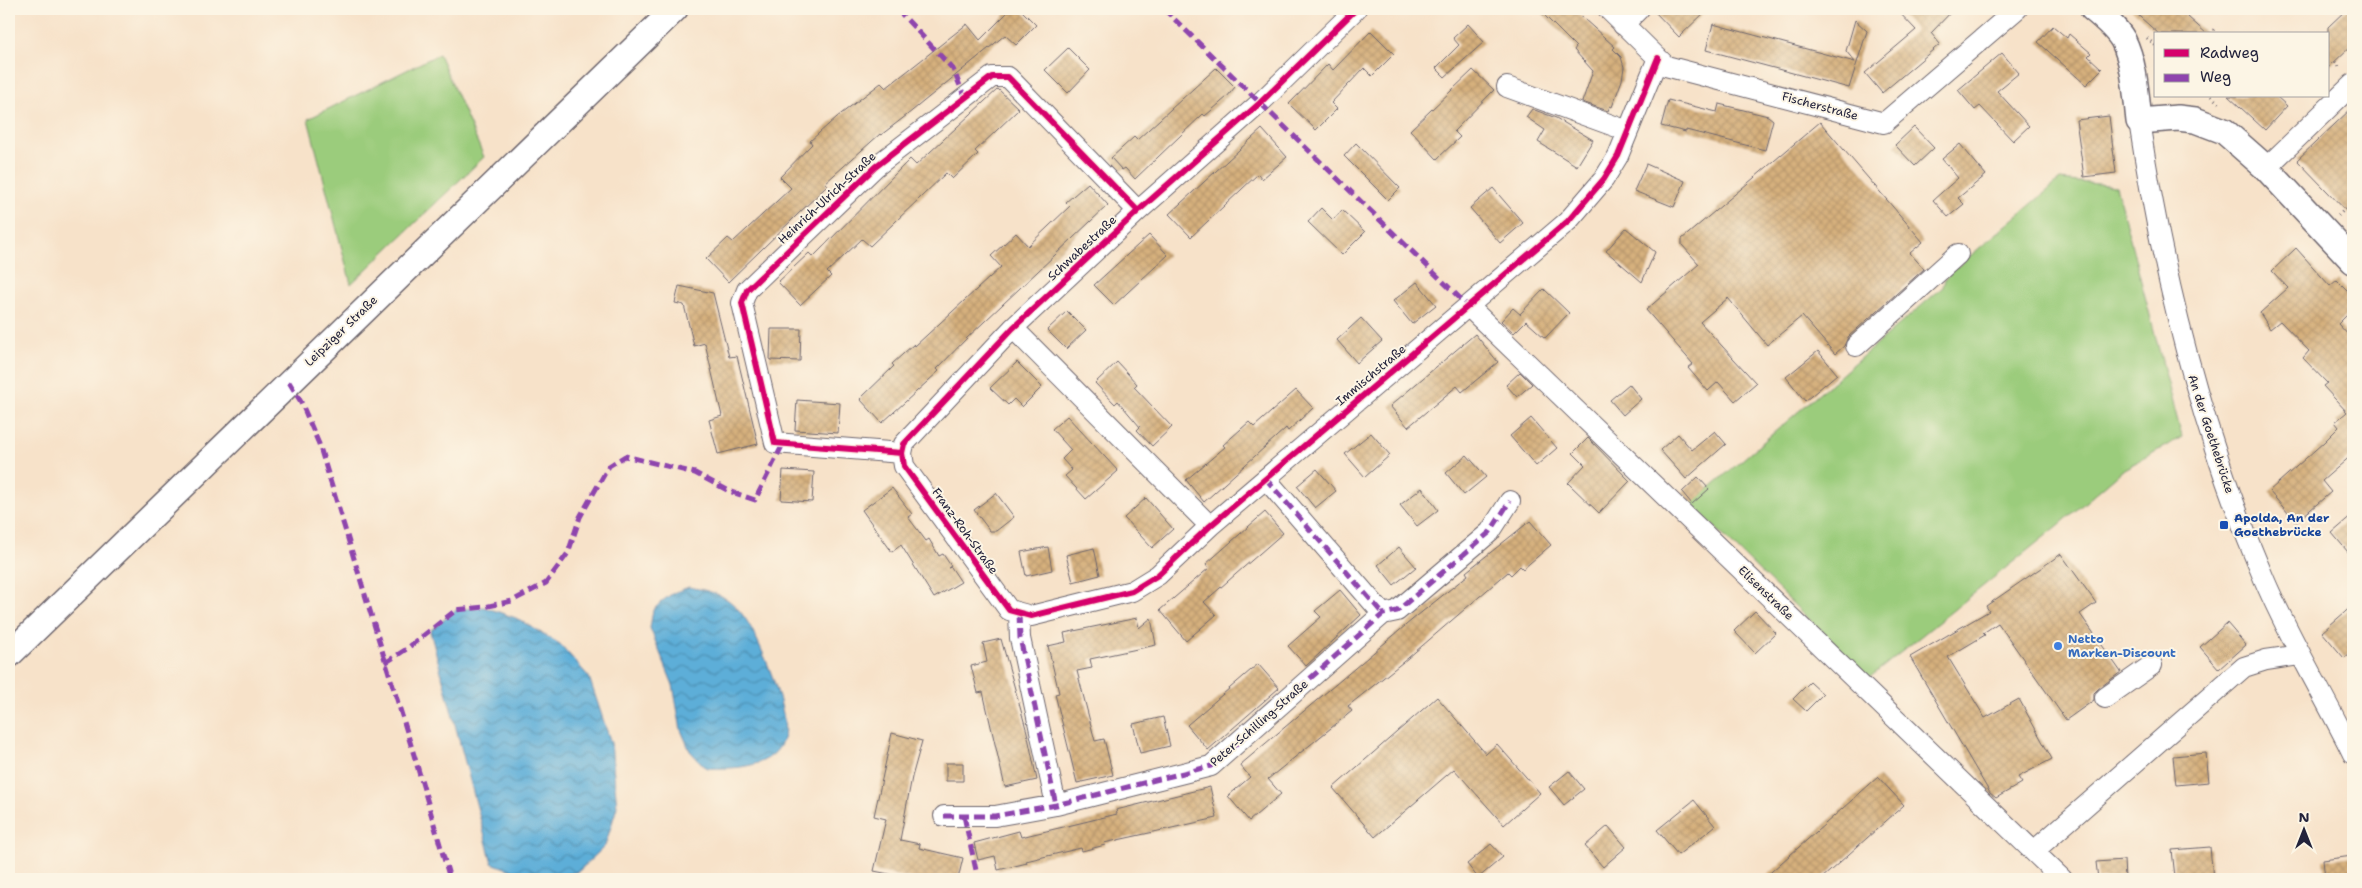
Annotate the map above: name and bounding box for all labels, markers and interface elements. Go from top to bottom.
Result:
legend [2154,32,2330,98]
text: Radweg [2200,43,2259,63]
text: Weg [2200,67,2231,87]
street label: Fischerstraße [1780,88,1860,124]
street label: Heinrich-Ulrich-Straße [775,148,880,248]
street label: Schwabestraße [1044,212,1120,284]
street label: Leipziger Straße [301,292,381,370]
street label: Immischstraße [1333,341,1410,409]
street label: An der Goethebrücke [2184,372,2238,496]
street label: Franz-Roh-Straße [928,485,1002,578]
place label: Apolda, An der Goethebrücke [2234,510,2330,540]
marker: Apolda, An der Goethebrücke [2218,519,2230,531]
street label: Elisenstraße [1735,562,1797,624]
place label: Netto Marken-Discount [2068,631,2176,661]
marker: Netto Marken-Discount [2052,640,2064,652]
street label: Peter-Schilling-Straße [1207,676,1312,770]
north arrow [2280,806,2330,856]
text: N [2298,808,2310,826]

